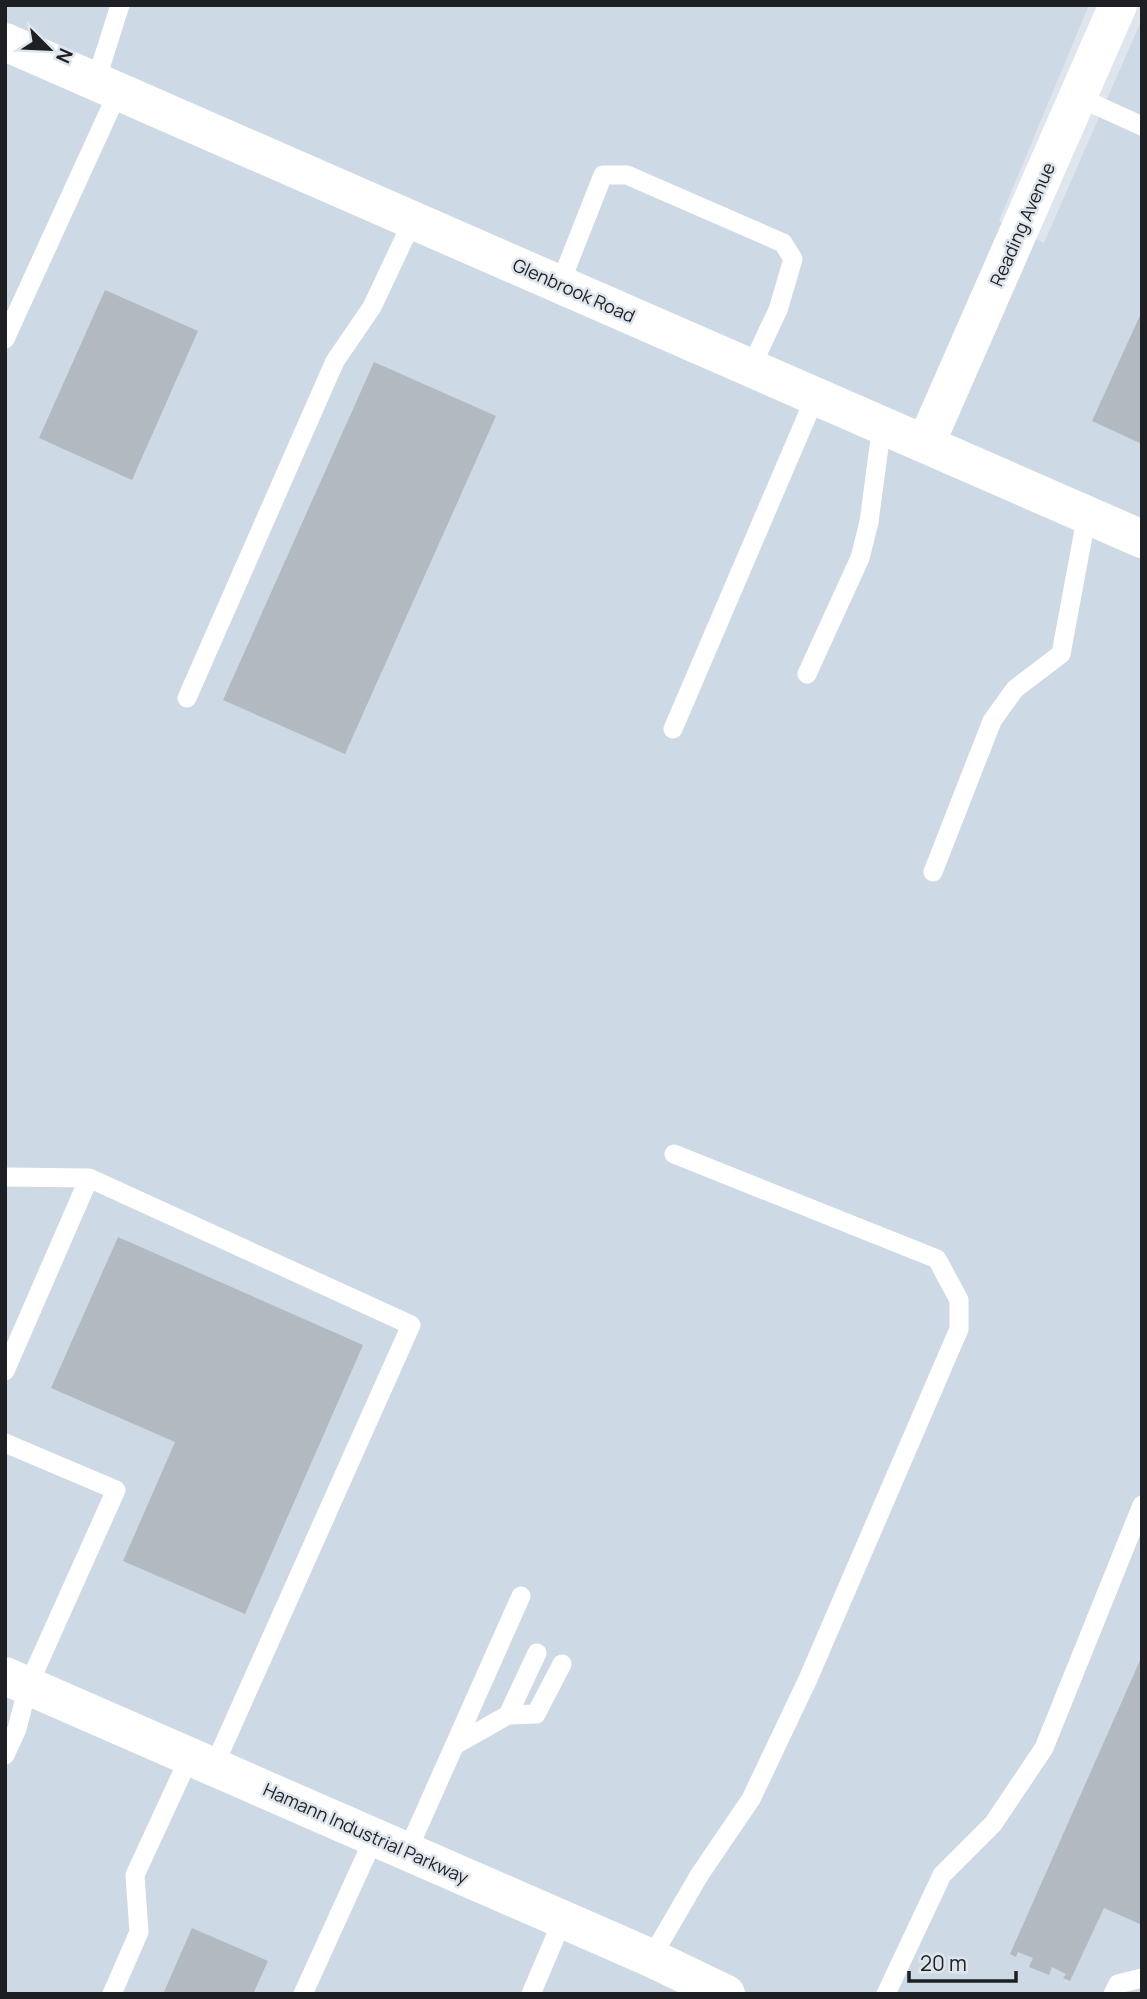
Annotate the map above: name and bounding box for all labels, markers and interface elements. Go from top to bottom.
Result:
north arrow [14,14,84,84]
text: N [50,44,79,67]
street label: Reading Avenue [984,158,1060,290]
street label: Glenbrook Road [509,252,639,328]
street label: Hamann Industrial Parkway [260,1777,473,1889]
scale bar [909,1940,1016,1984]
text: 20 m [920,1949,967,1977]

